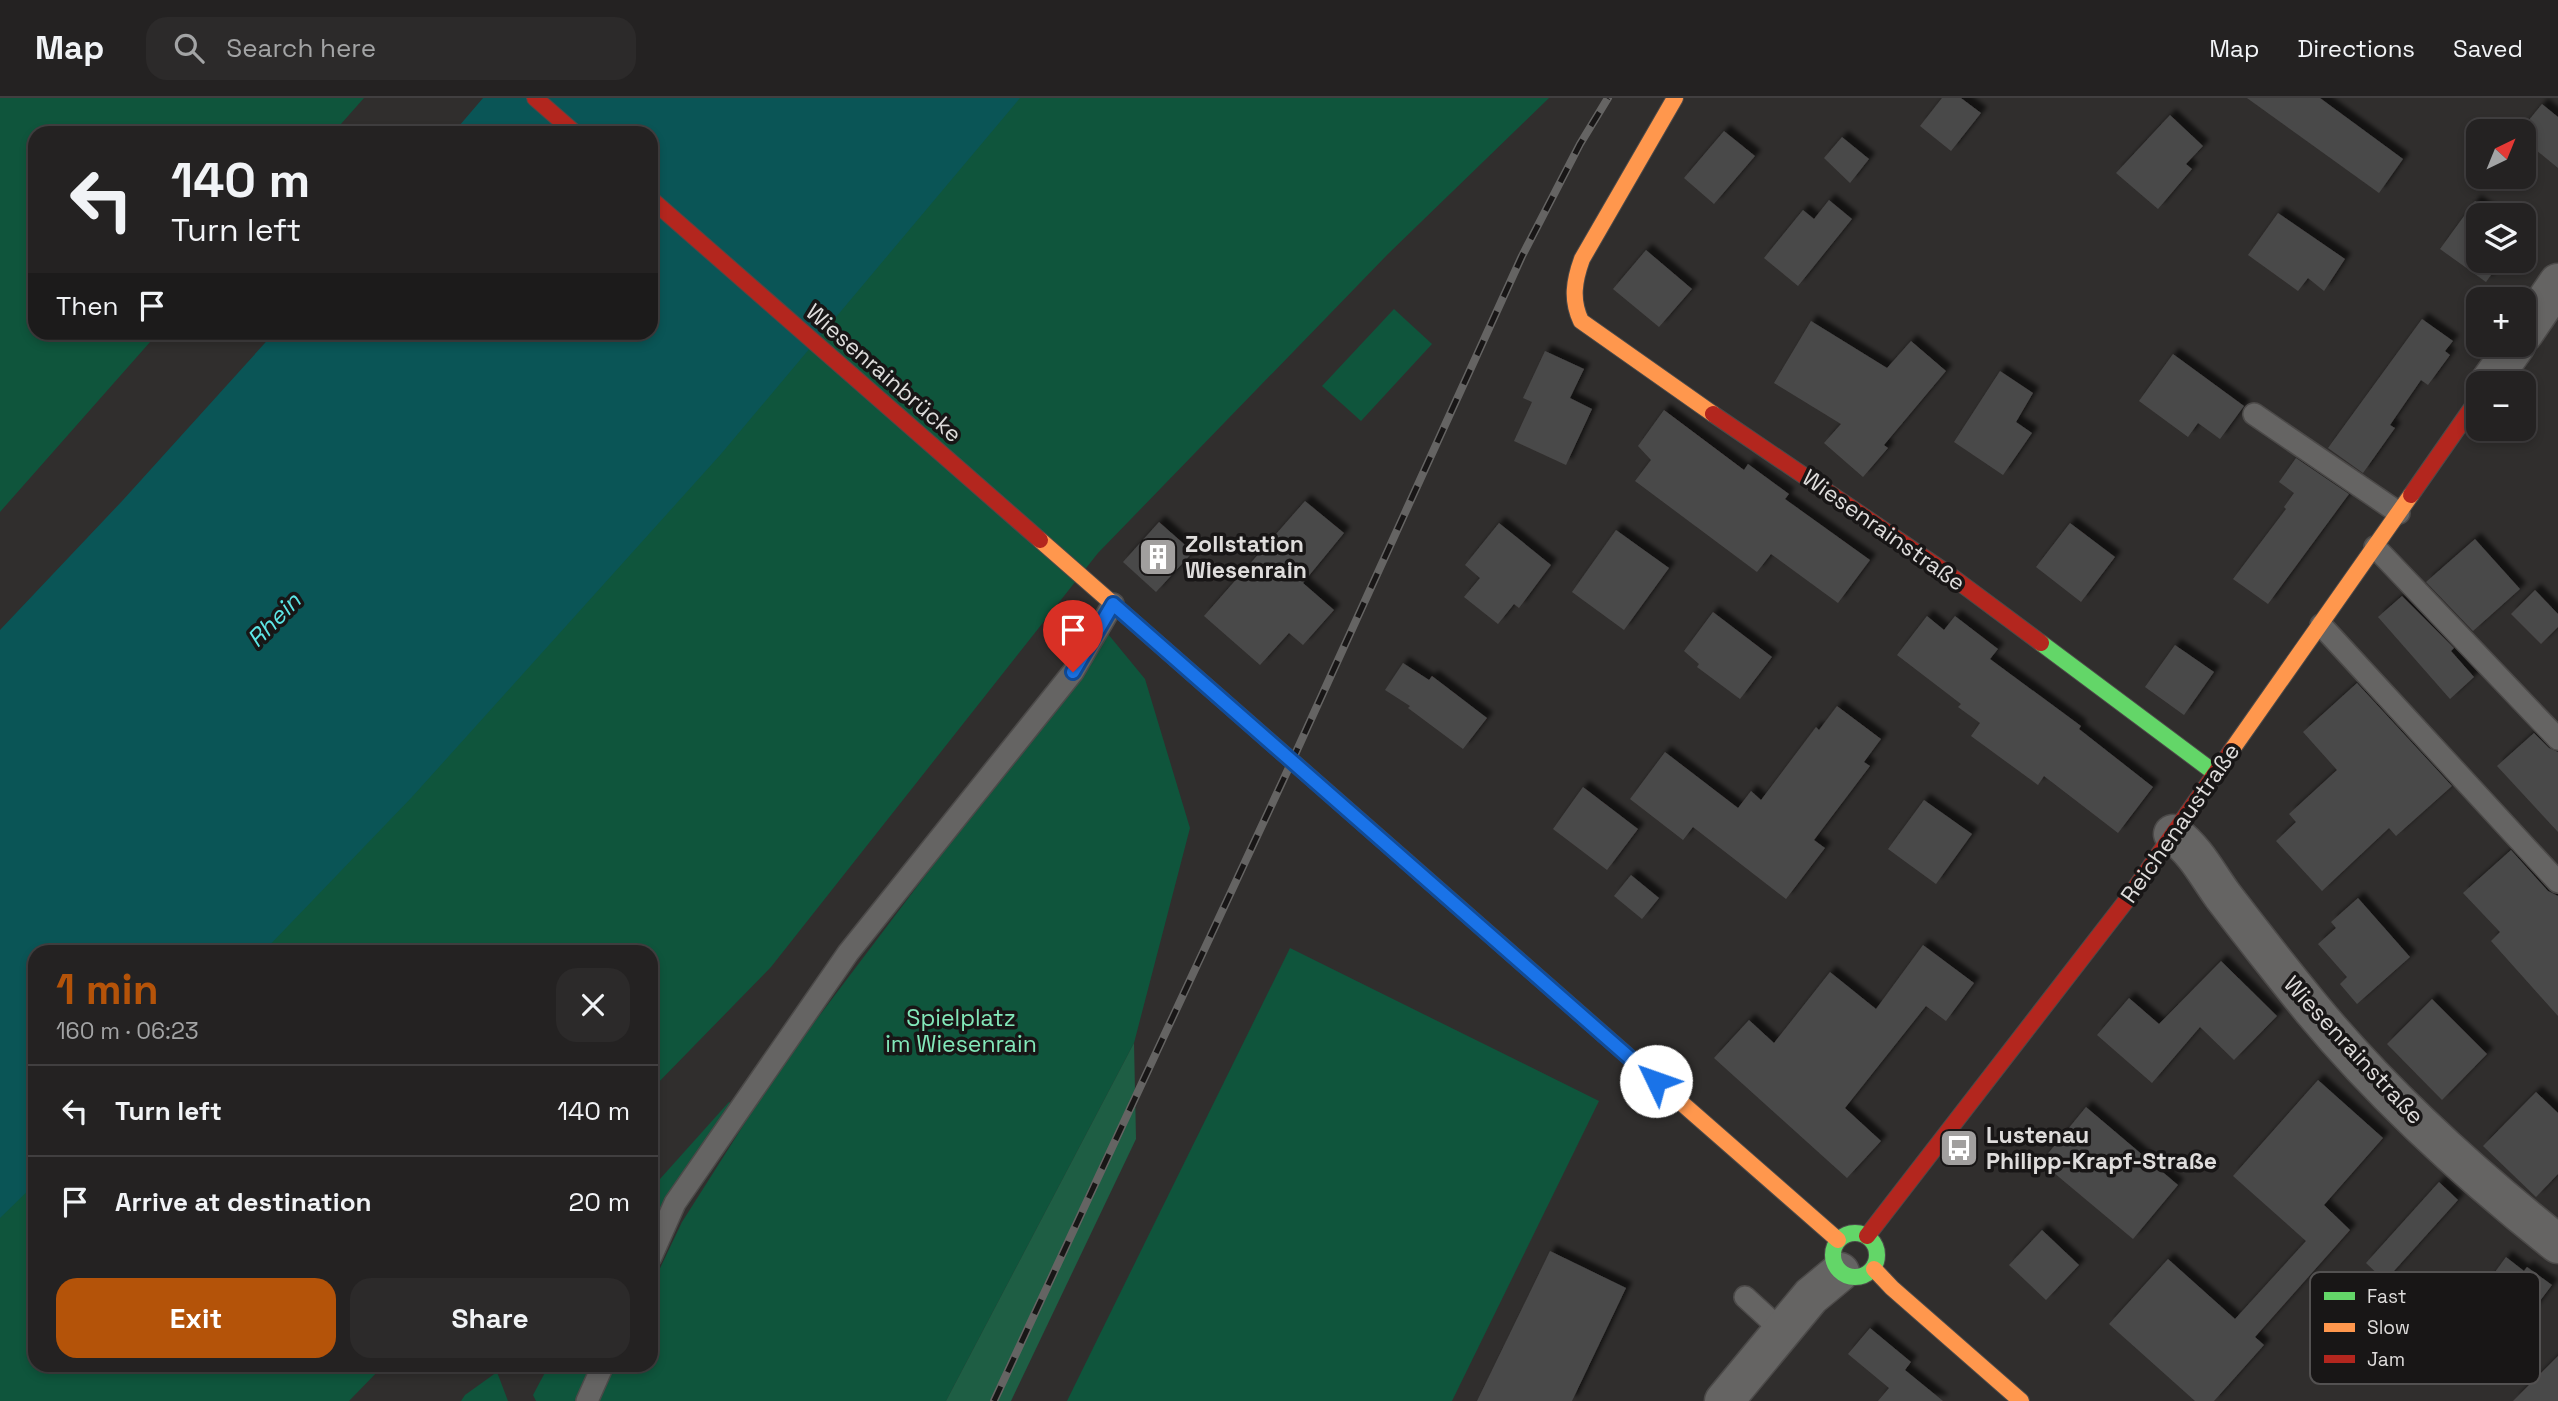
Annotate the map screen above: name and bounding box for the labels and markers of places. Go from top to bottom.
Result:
place label: Zollstation Wiesenrain [1185,529,1307,585]
building icon: Zollstation Wiesenrain [1137,536,1179,578]
pin [1043,600,1103,672]
place label: Lustenau Philipp-Krapf-Straße [1986,1120,2217,1176]
bus stop icon: Lustenau Philipp-Krapf-Straße [1938,1127,1980,1169]

